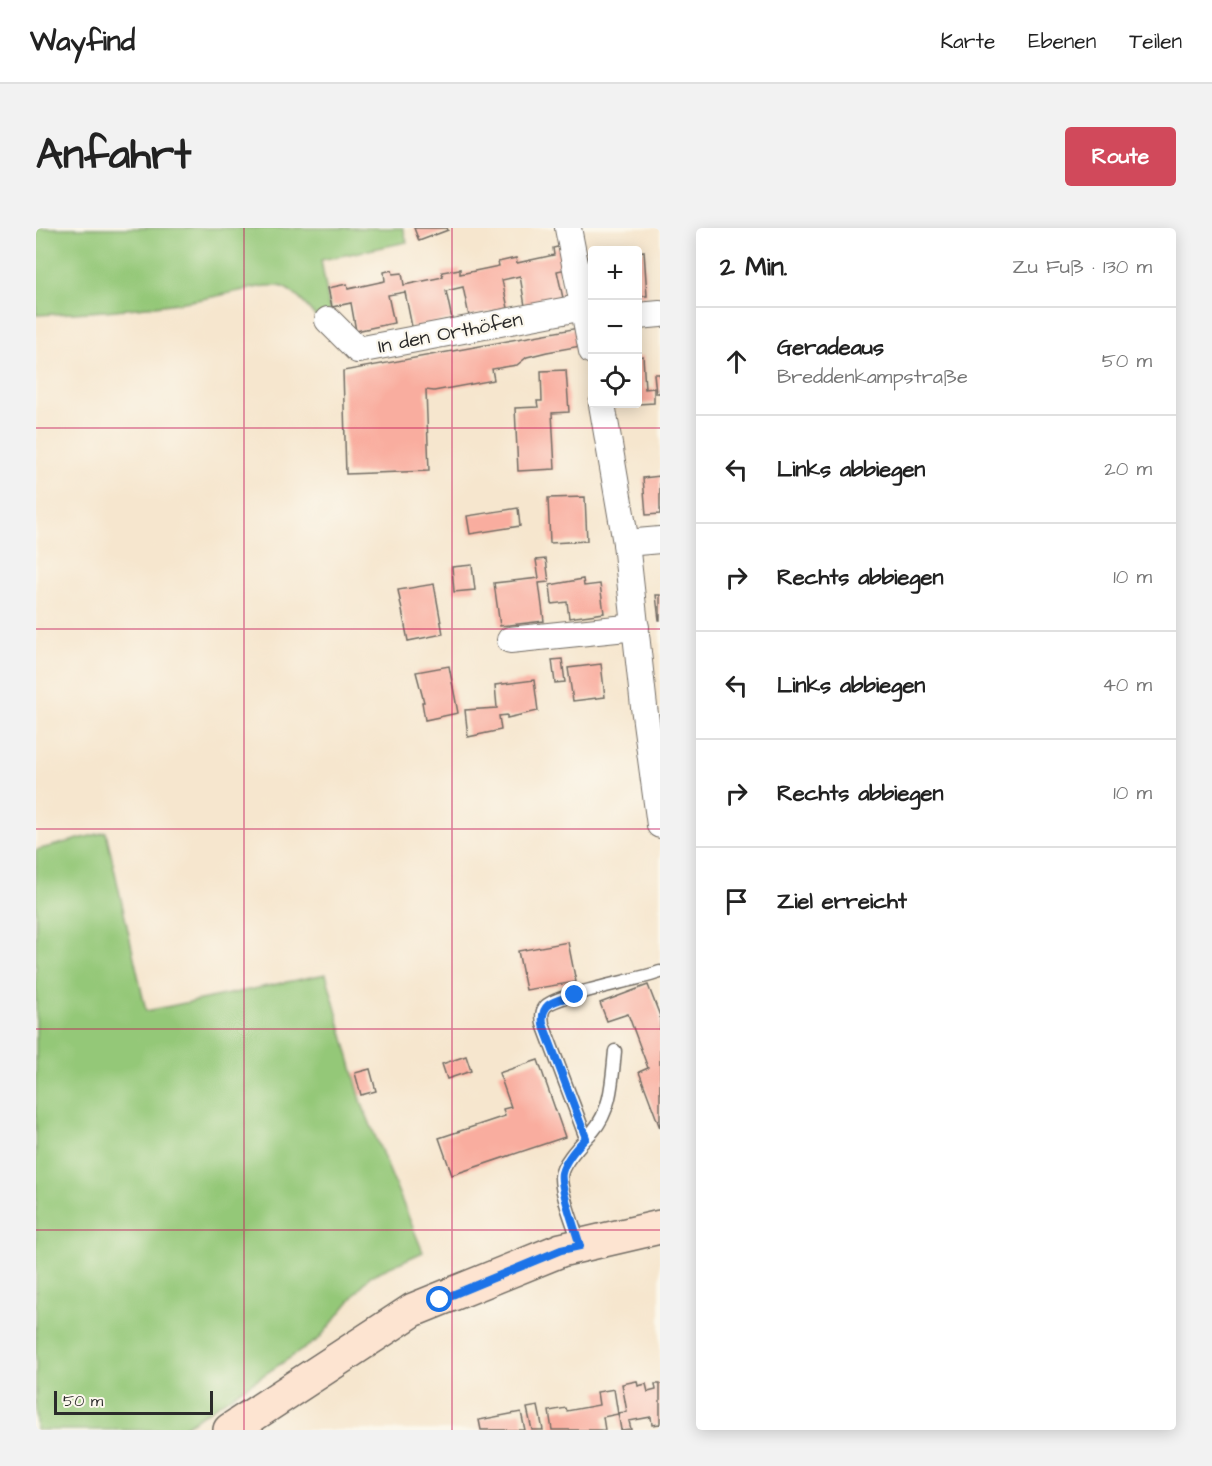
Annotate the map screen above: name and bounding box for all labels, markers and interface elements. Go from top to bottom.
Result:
text: Wayfind [30,22,135,61]
text: Karte [940,27,995,56]
text: Ebenen [1028,27,1096,56]
text: Teilen [1129,27,1182,56]
text: Anfahrt [36,127,191,185]
button: Route [1065,127,1176,186]
map controls [588,246,642,408]
button: + [588,246,642,300]
text: 2 Min. [720,249,787,285]
text: Zu Fuß · 130 m [1012,253,1152,281]
button: − [588,300,642,354]
street label: In den Orthöfen [376,305,525,361]
text: Geradeaus [777,332,884,363]
icon: ahead [720,345,753,378]
text: 50 m [1102,347,1152,375]
button: locate [588,354,642,408]
text: Breddenkampstraße [777,363,968,391]
icon: left [720,453,753,486]
text: Links abbiegen [777,454,925,485]
text: 20 m [1104,455,1152,483]
icon: right [720,561,753,594]
text: Rechts abbiegen [777,562,944,593]
text: 10 m [1113,563,1152,591]
icon: left [720,669,753,702]
text: Links abbiegen [777,670,925,701]
text: 40 m [1102,671,1152,699]
icon: right [720,777,753,810]
text: Rechts abbiegen [777,778,944,809]
text: 10 m [1113,779,1152,807]
icon: arrive [720,885,753,918]
text: Ziel erreicht [777,886,907,917]
route end [561,981,587,1007]
route start [426,1286,452,1312]
scale bar [54,1388,213,1416]
text: 50 m [63,1390,103,1412]

